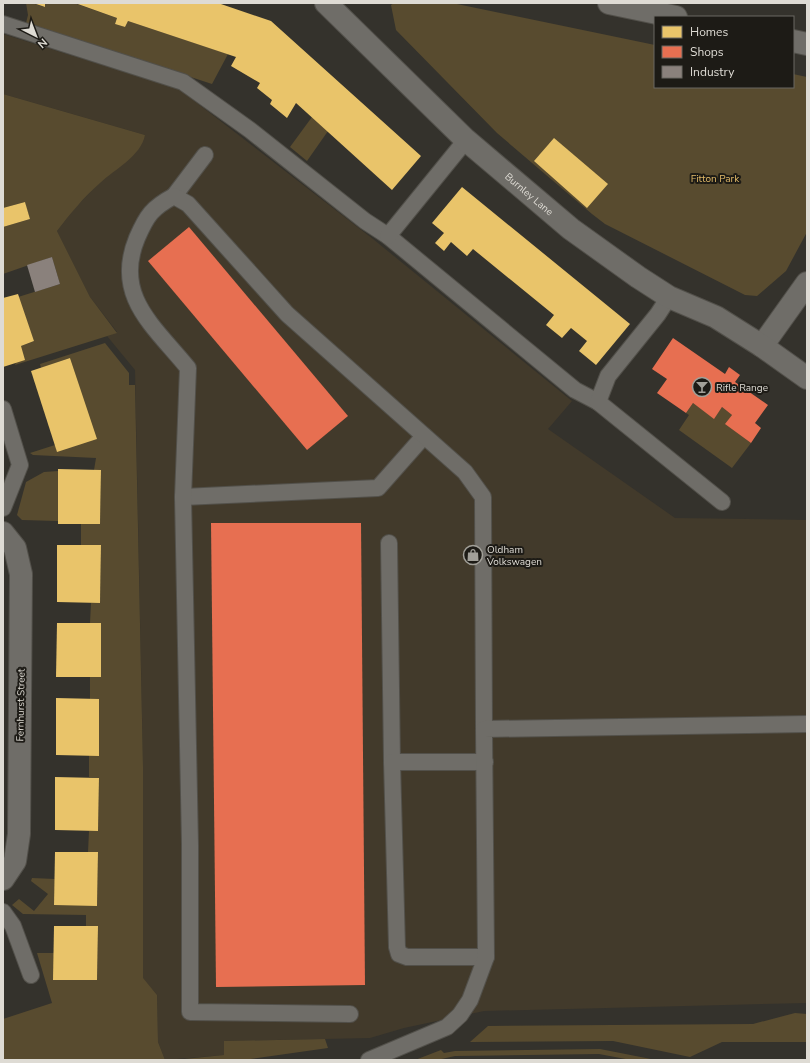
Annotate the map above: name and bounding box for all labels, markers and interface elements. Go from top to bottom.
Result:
north arrow [16,16,56,56]
legend [654,16,794,88]
text: Homes [690,24,728,40]
text: N [34,35,50,51]
text: Shops [690,44,724,60]
text: Industry [690,64,735,80]
street label: Burnley Lane [502,170,556,219]
park label: Fitton Park [691,172,740,186]
bar icon: Rifle Range [691,376,713,398]
place label: Rifle Range [716,381,768,395]
place label: Oldham Volkswagen [486,543,542,569]
shop icon: Oldham Volkswagen [462,544,484,566]
street label: Fernhurst Street [13,668,29,742]

